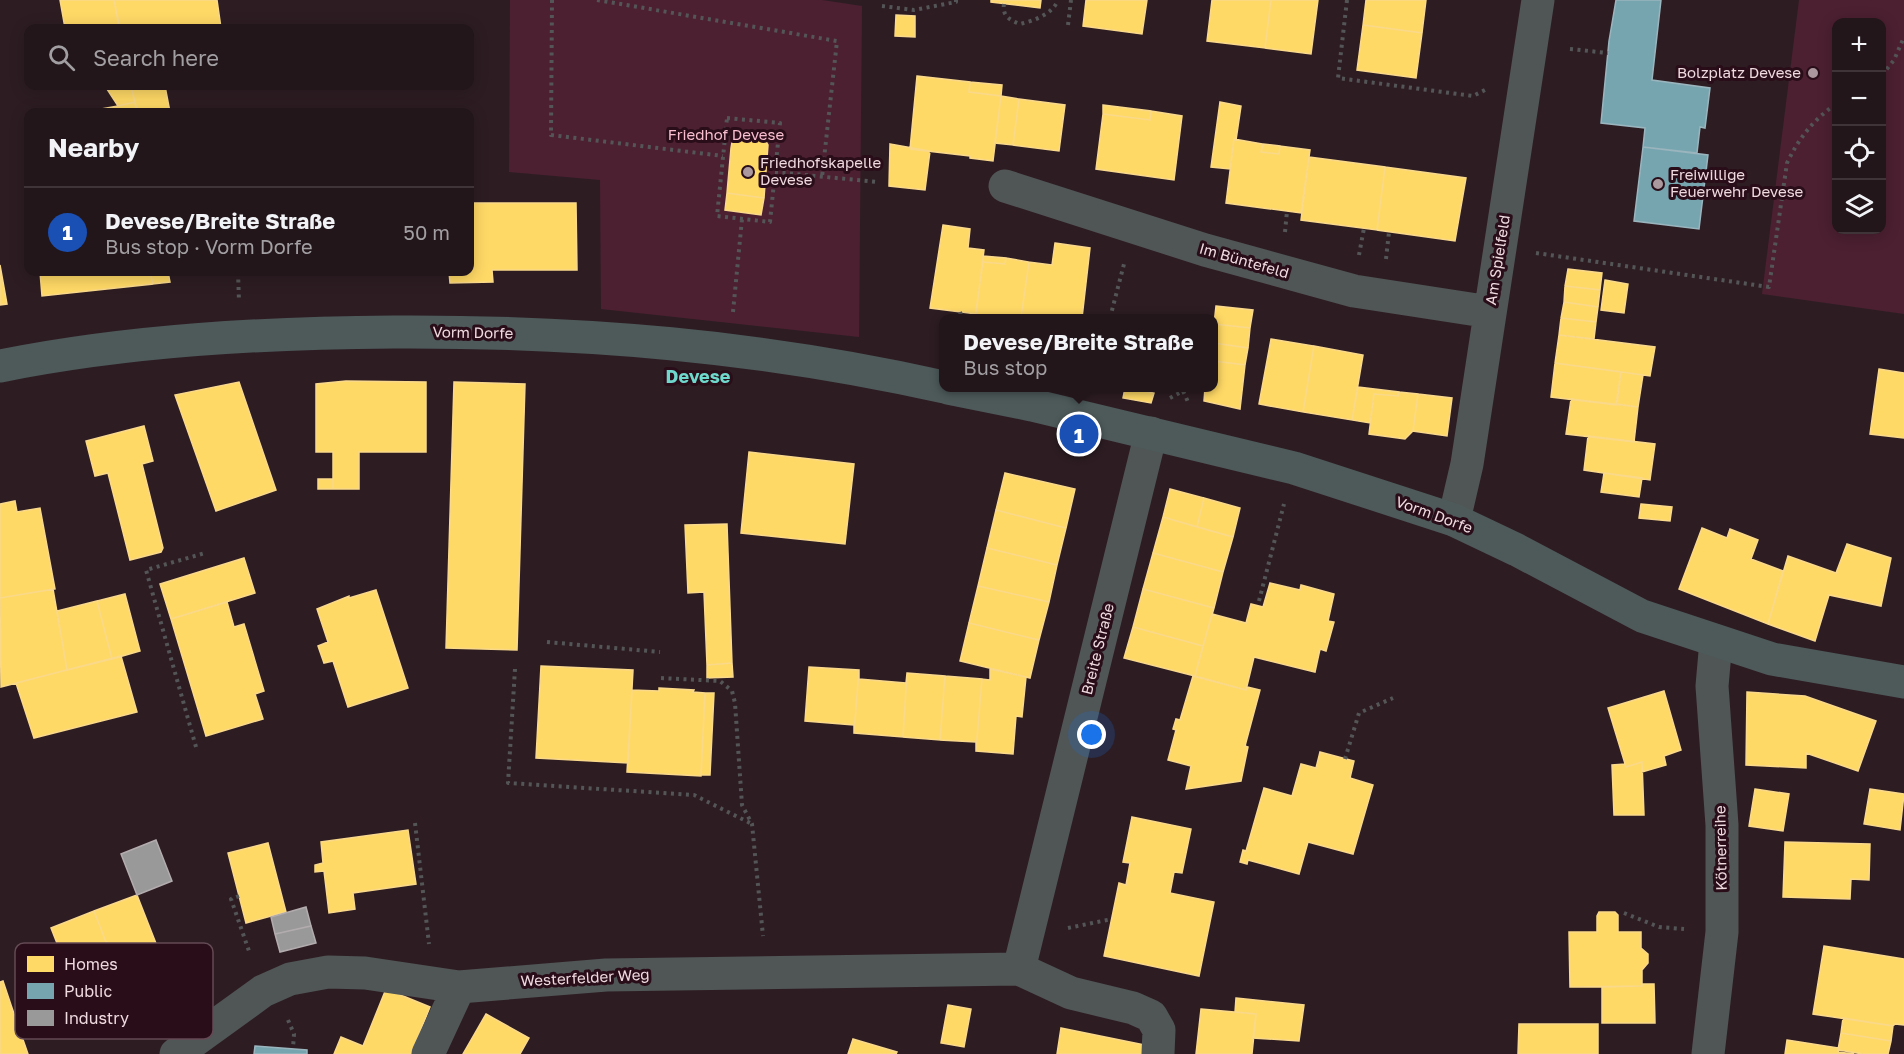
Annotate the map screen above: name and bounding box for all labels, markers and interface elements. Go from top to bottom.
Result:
map controls [1832,18,1886,234]
button: + [1832,18,1886,72]
search box [24,24,474,90]
icon: search [45,41,78,74]
text: Search here [93,44,219,71]
place label: Bolzplatz Devese [1677,63,1801,81]
marker: Bolzplatz Devese [1806,66,1820,80]
button: − [1832,72,1886,126]
park label: Friedhof Devese [668,125,784,143]
button: locate [1832,126,1886,180]
text: Nearby [48,132,139,163]
place label: Friedhofskapelle Devese [760,153,881,188]
marker: Friedhofskapelle Devese [741,165,755,179]
place label: Freiwillige Feuerwehr Devese [1670,165,1804,200]
marker: Freiwillige Feuerwehr Devese [1651,177,1665,191]
button: layers [1832,180,1886,234]
text: Devese/Breite Straße [105,207,335,234]
street label: Am Spielfeld [1481,213,1513,306]
text: 1 [62,220,73,244]
text: 50 m [403,220,450,244]
text: Bus stop · Vorm Dorfe [105,234,313,258]
street label: Im Büntefeld [1197,239,1291,281]
popup [939,314,1218,392]
street label: Vorm Dorfe [433,322,514,342]
text: Devese/Breite Straße [963,328,1194,355]
text: Bus stop [963,355,1047,379]
district label: Devese [666,365,731,387]
pin: 1 [1060,412,1098,456]
street label: Vorm Dorfe [1393,492,1476,536]
street label: Breite Straße [1077,601,1117,696]
your location [1077,720,1106,749]
street label: Kötnerreihe [1710,805,1730,891]
legend [15,943,213,1039]
text: Homes [64,954,118,974]
street label: Westerfelder Weg [520,965,650,989]
text: Public [64,981,112,1001]
text: Industry [64,1008,129,1028]

